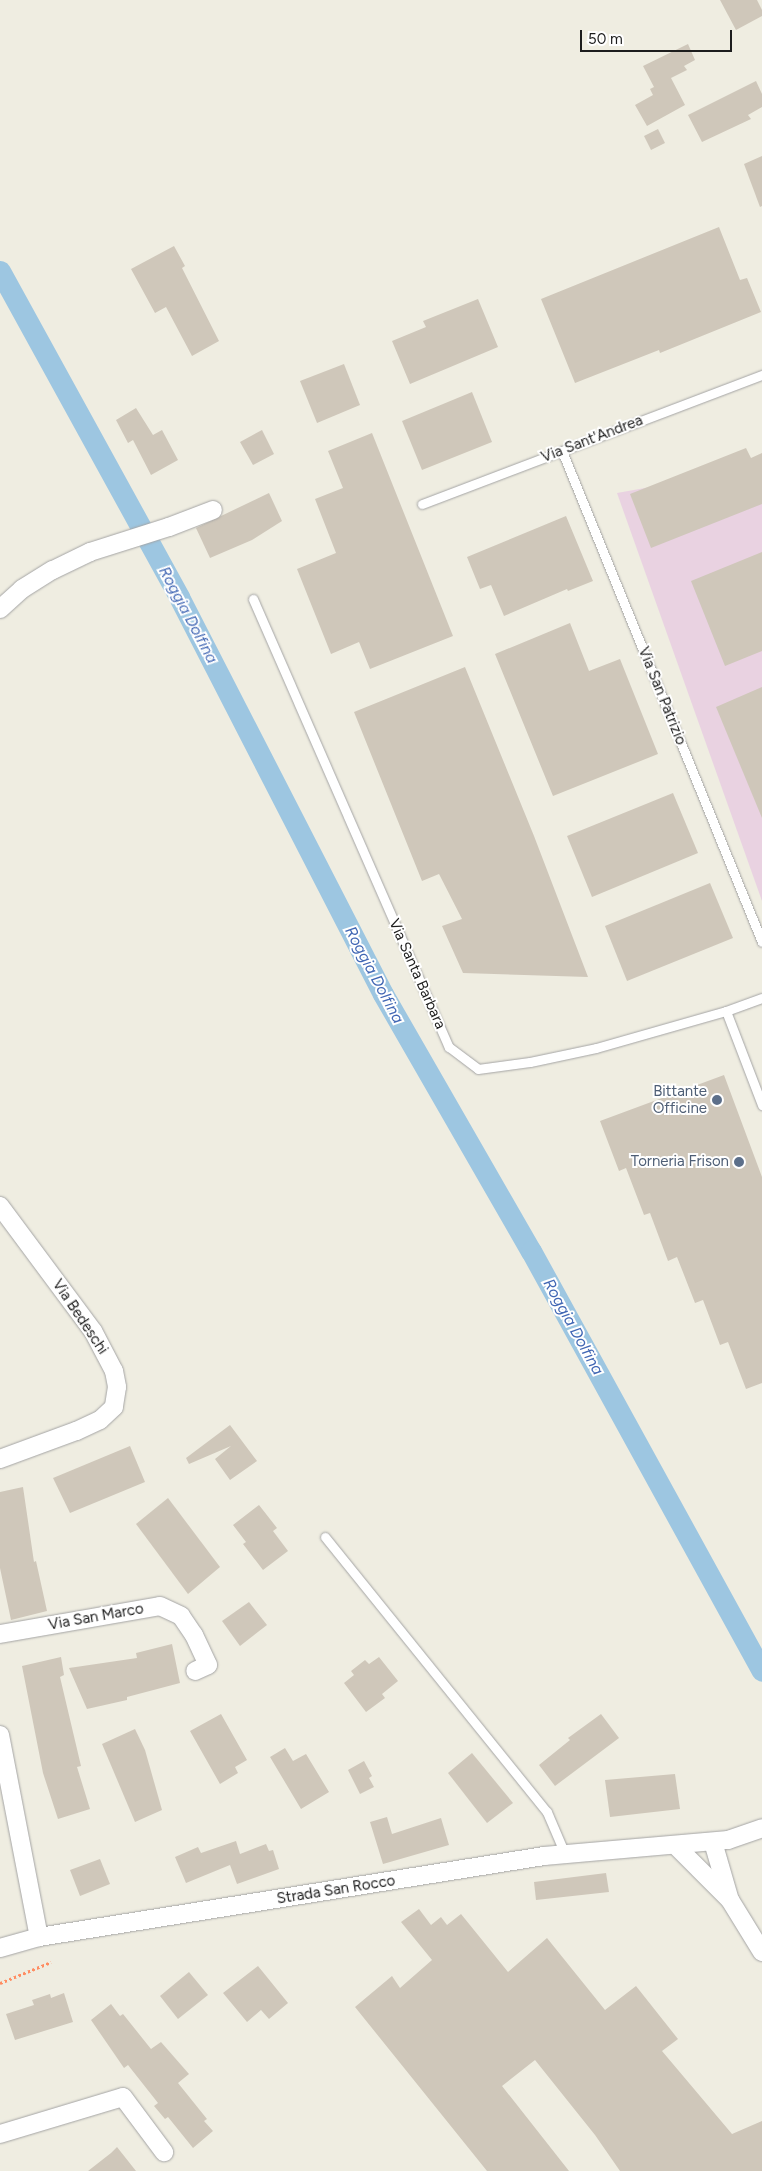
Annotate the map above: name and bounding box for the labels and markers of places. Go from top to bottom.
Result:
place label: Bittante Officine [653,1082,707,1117]
marker: Bittante Officine [711,1094,723,1106]
place label: Torneria Frison [631,1153,729,1171]
marker: Torneria Frison [733,1156,745,1168]

